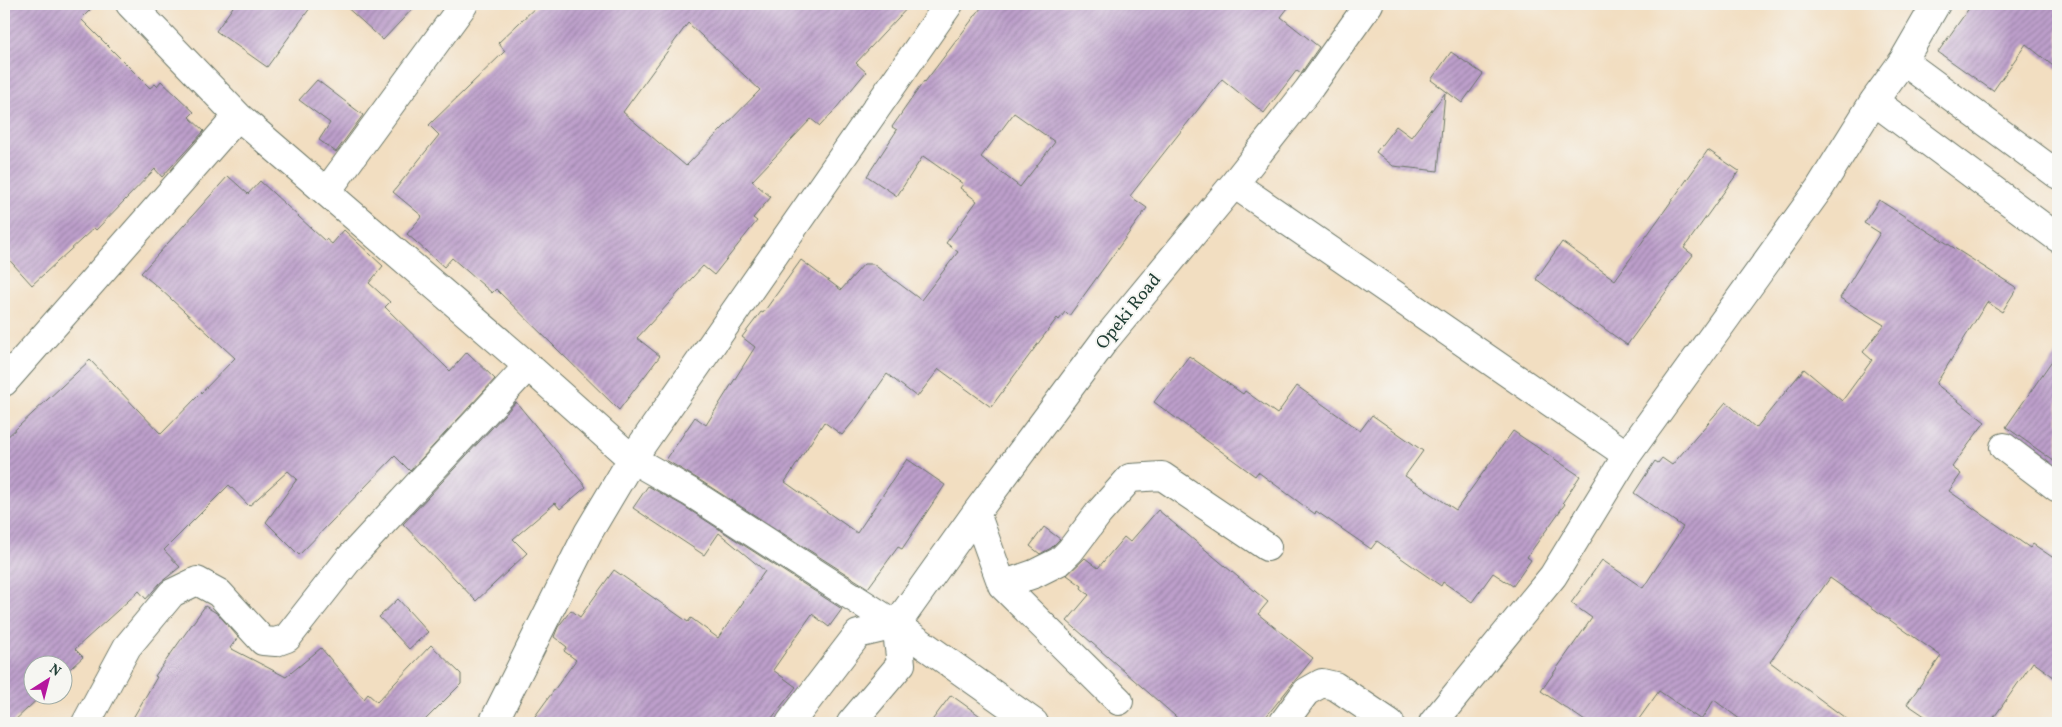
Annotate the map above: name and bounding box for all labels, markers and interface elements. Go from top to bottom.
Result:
street label: Opeki Road [1090,269,1168,355]
north arrow [22,654,72,704]
text: N [45,660,64,681]

